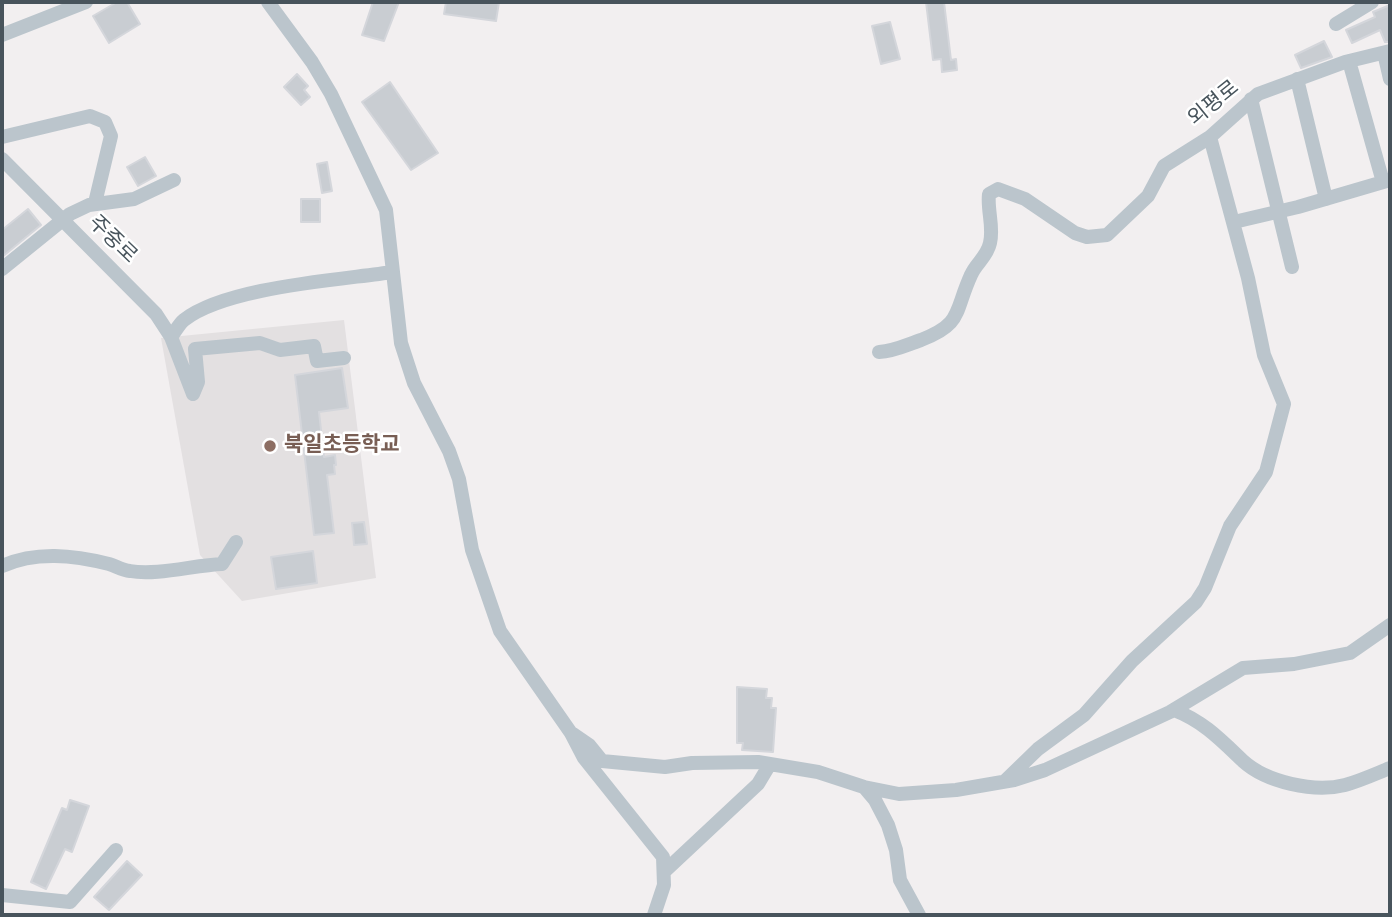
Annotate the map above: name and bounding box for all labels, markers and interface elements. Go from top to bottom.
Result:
street label: 외평로 [1184,76,1244,132]
street label: 주중로 [82,211,142,269]
place label: 북일초등학교 [284,433,400,459]
marker: 북일초등학교 [262,438,278,454]

